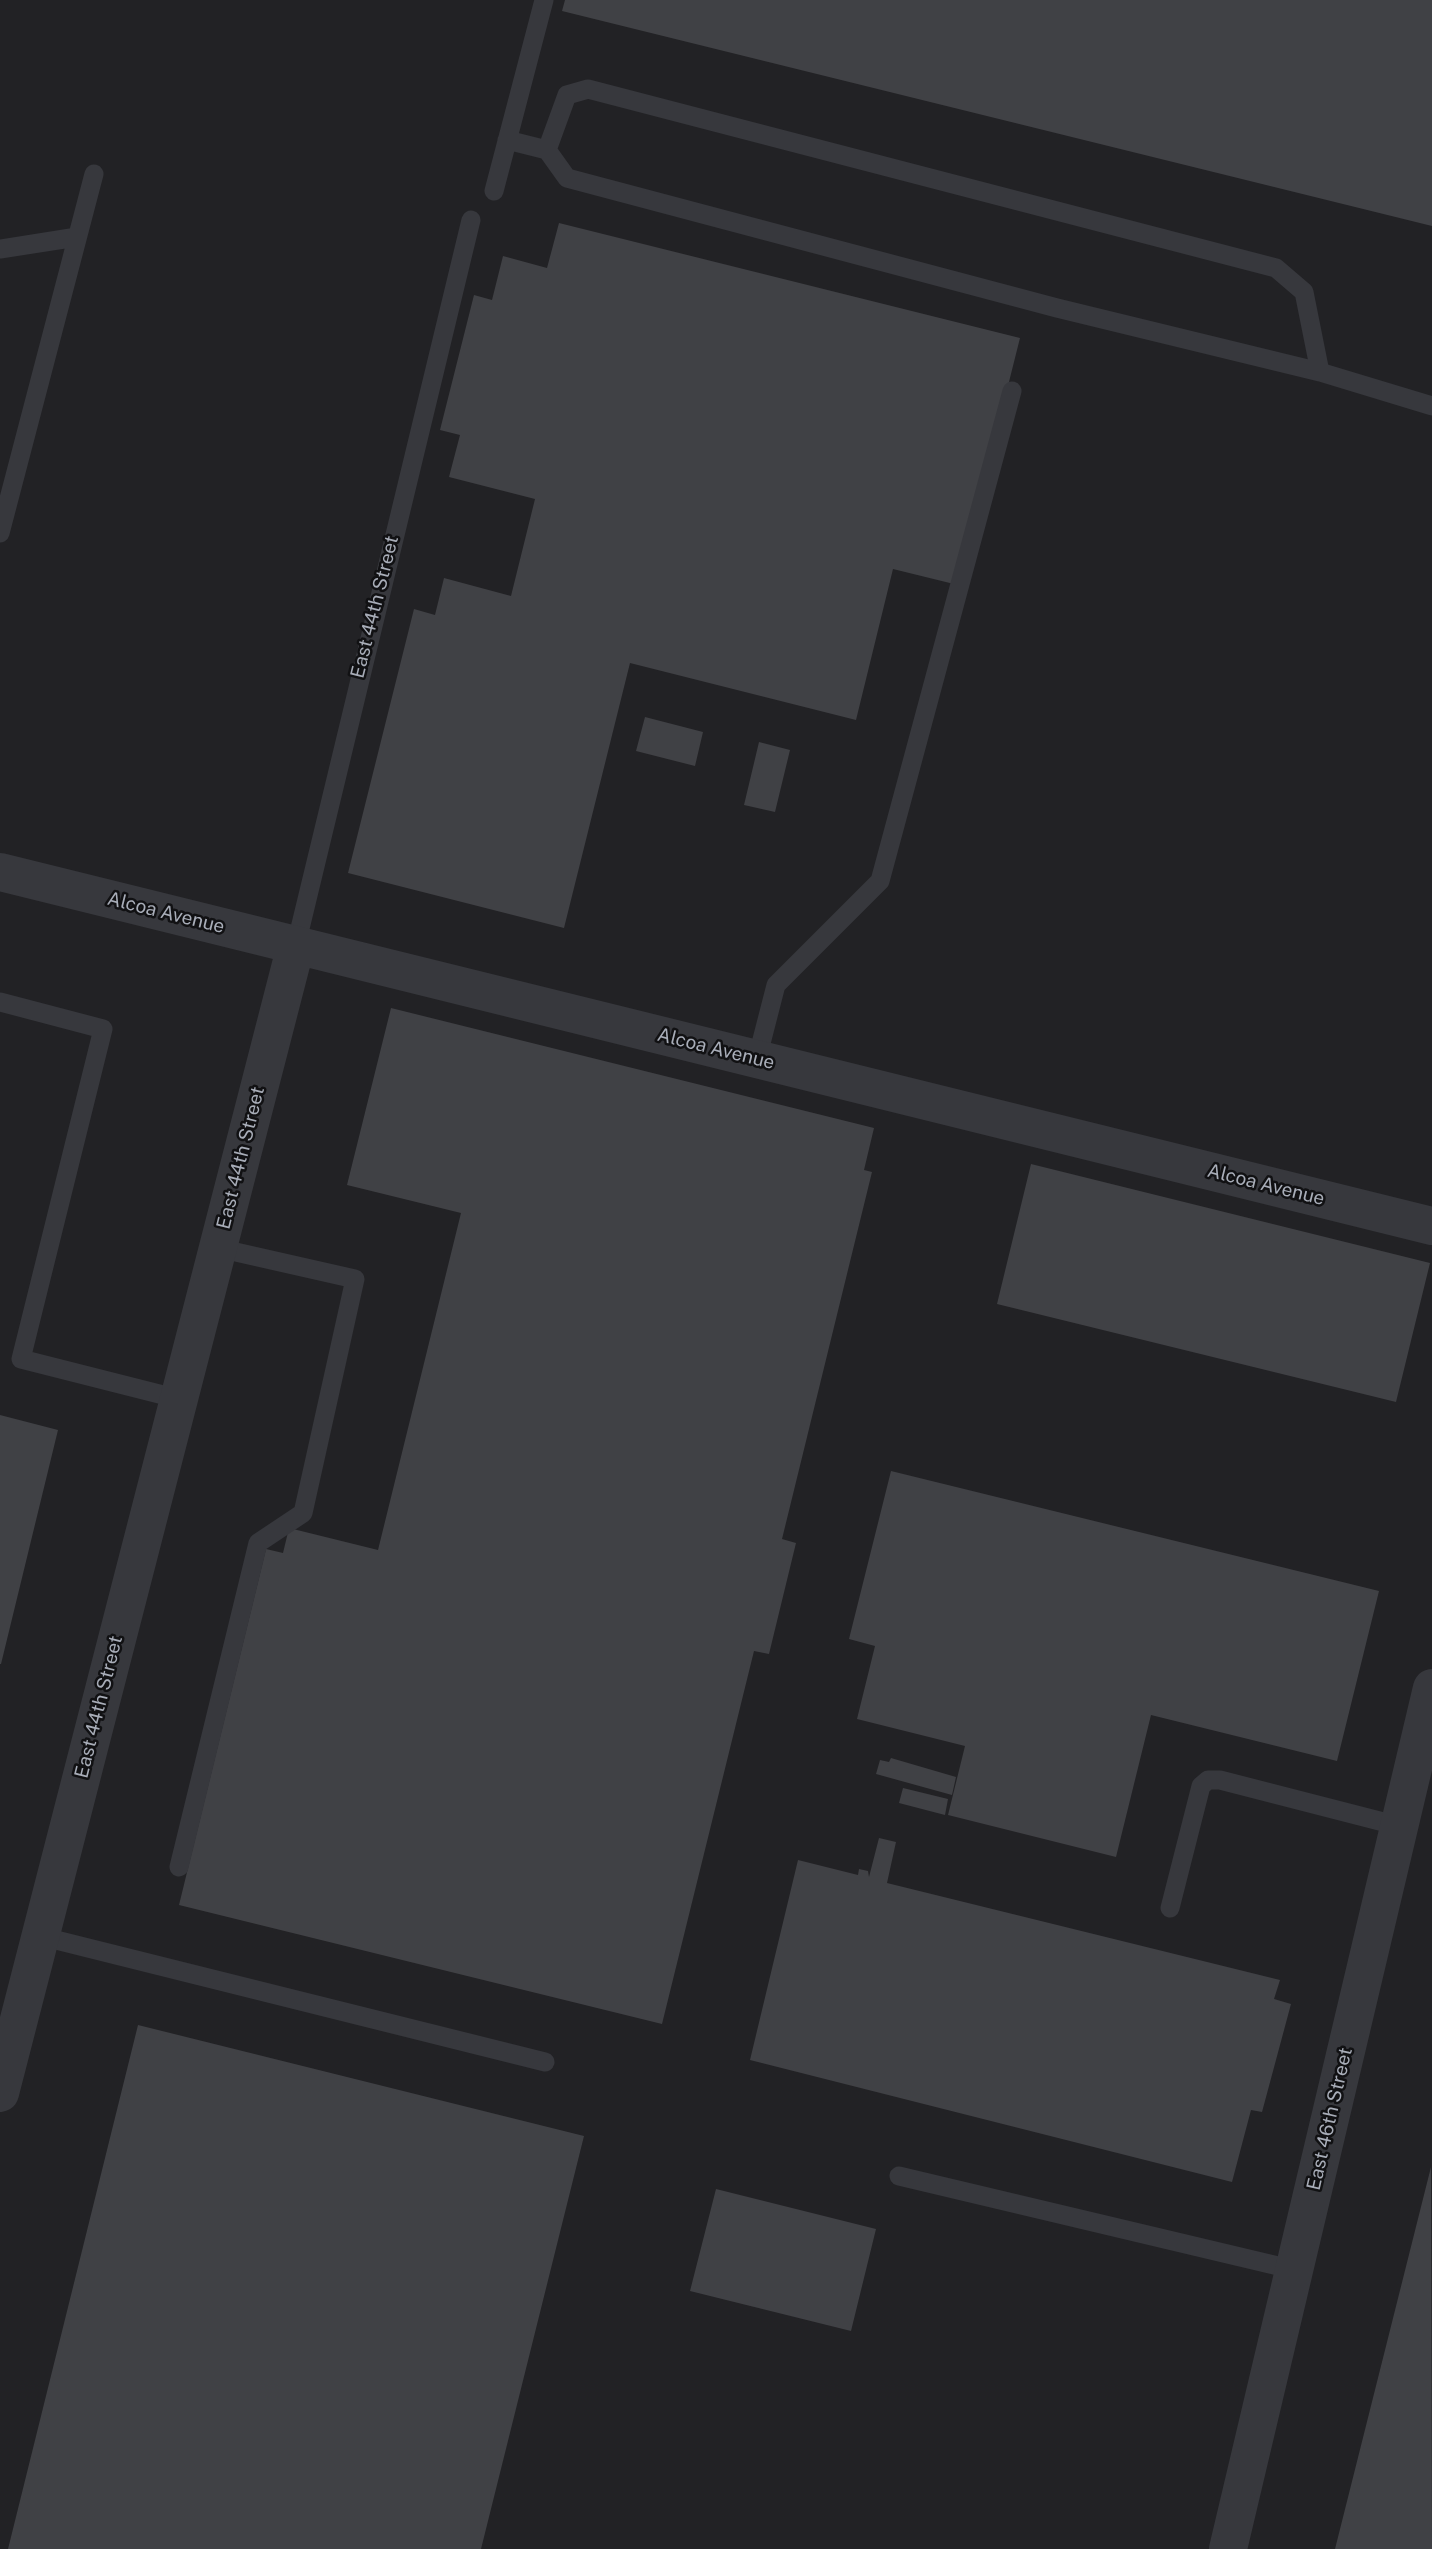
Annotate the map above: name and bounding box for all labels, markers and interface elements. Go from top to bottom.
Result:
street label: East 44th Street [346,533,404,681]
street label: Alcoa Avenue [105,887,227,939]
street label: Alcoa Avenue [655,1023,777,1075]
street label: East 44th Street [212,1084,270,1232]
street label: Alcoa Avenue [1205,1159,1327,1211]
street label: East 44th Street [70,1633,128,1781]
street label: East 46th Street [1303,2045,1357,2193]

